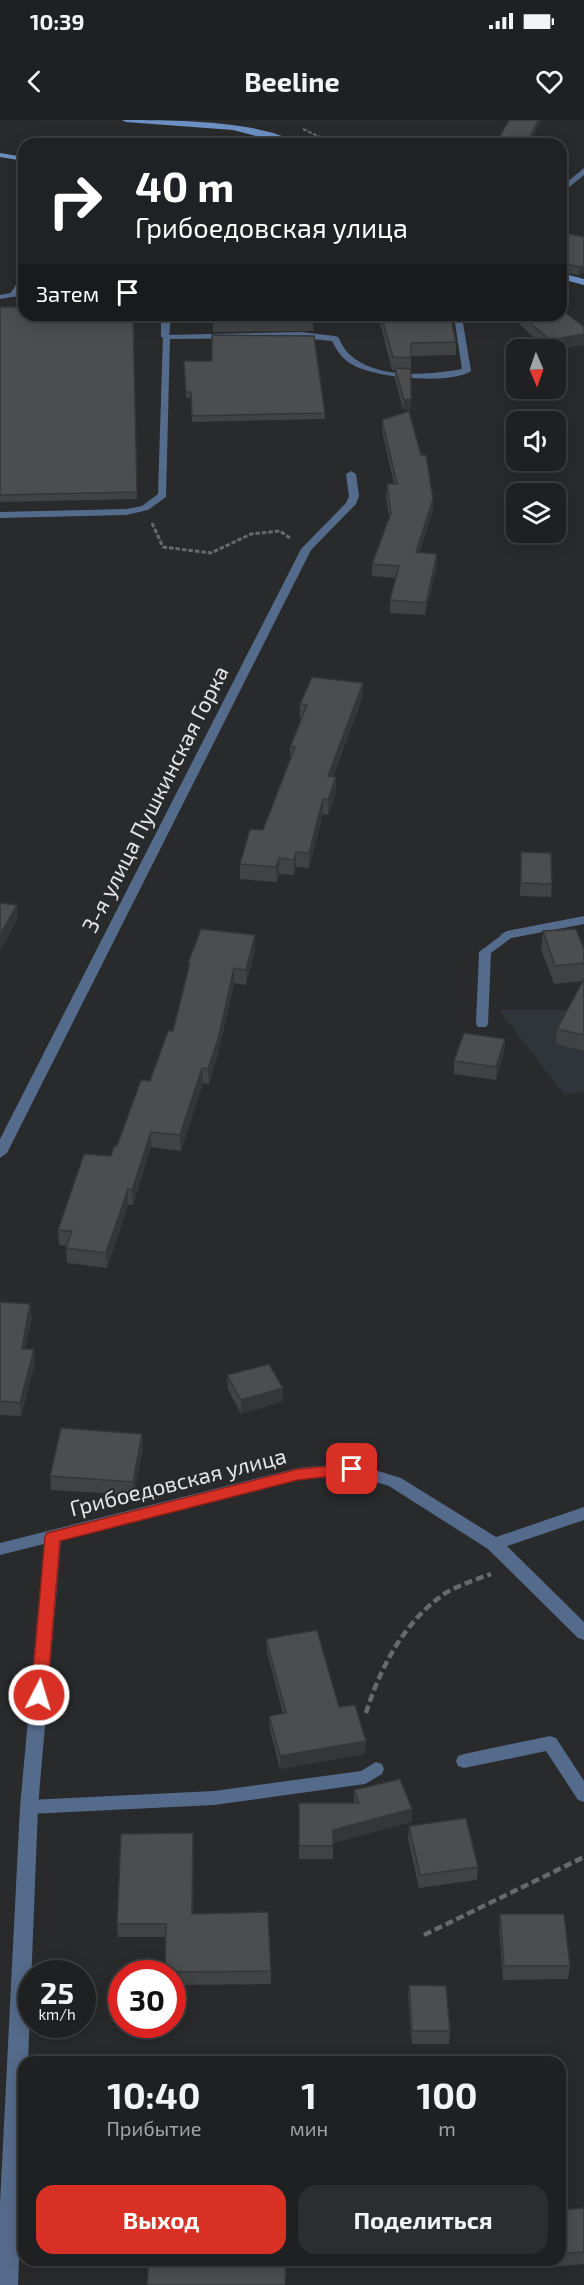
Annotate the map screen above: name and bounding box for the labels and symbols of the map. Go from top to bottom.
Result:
north arrow [506,339,566,399]
street label: 3-я улица Пушкинская Горка [75,661,234,937]
street label: Грибоедовская улица [67,1442,289,1522]
pin [326,1443,377,1494]
position arrow [7,1663,71,1727]
speed limit sign: 30 [108,1960,186,2038]

